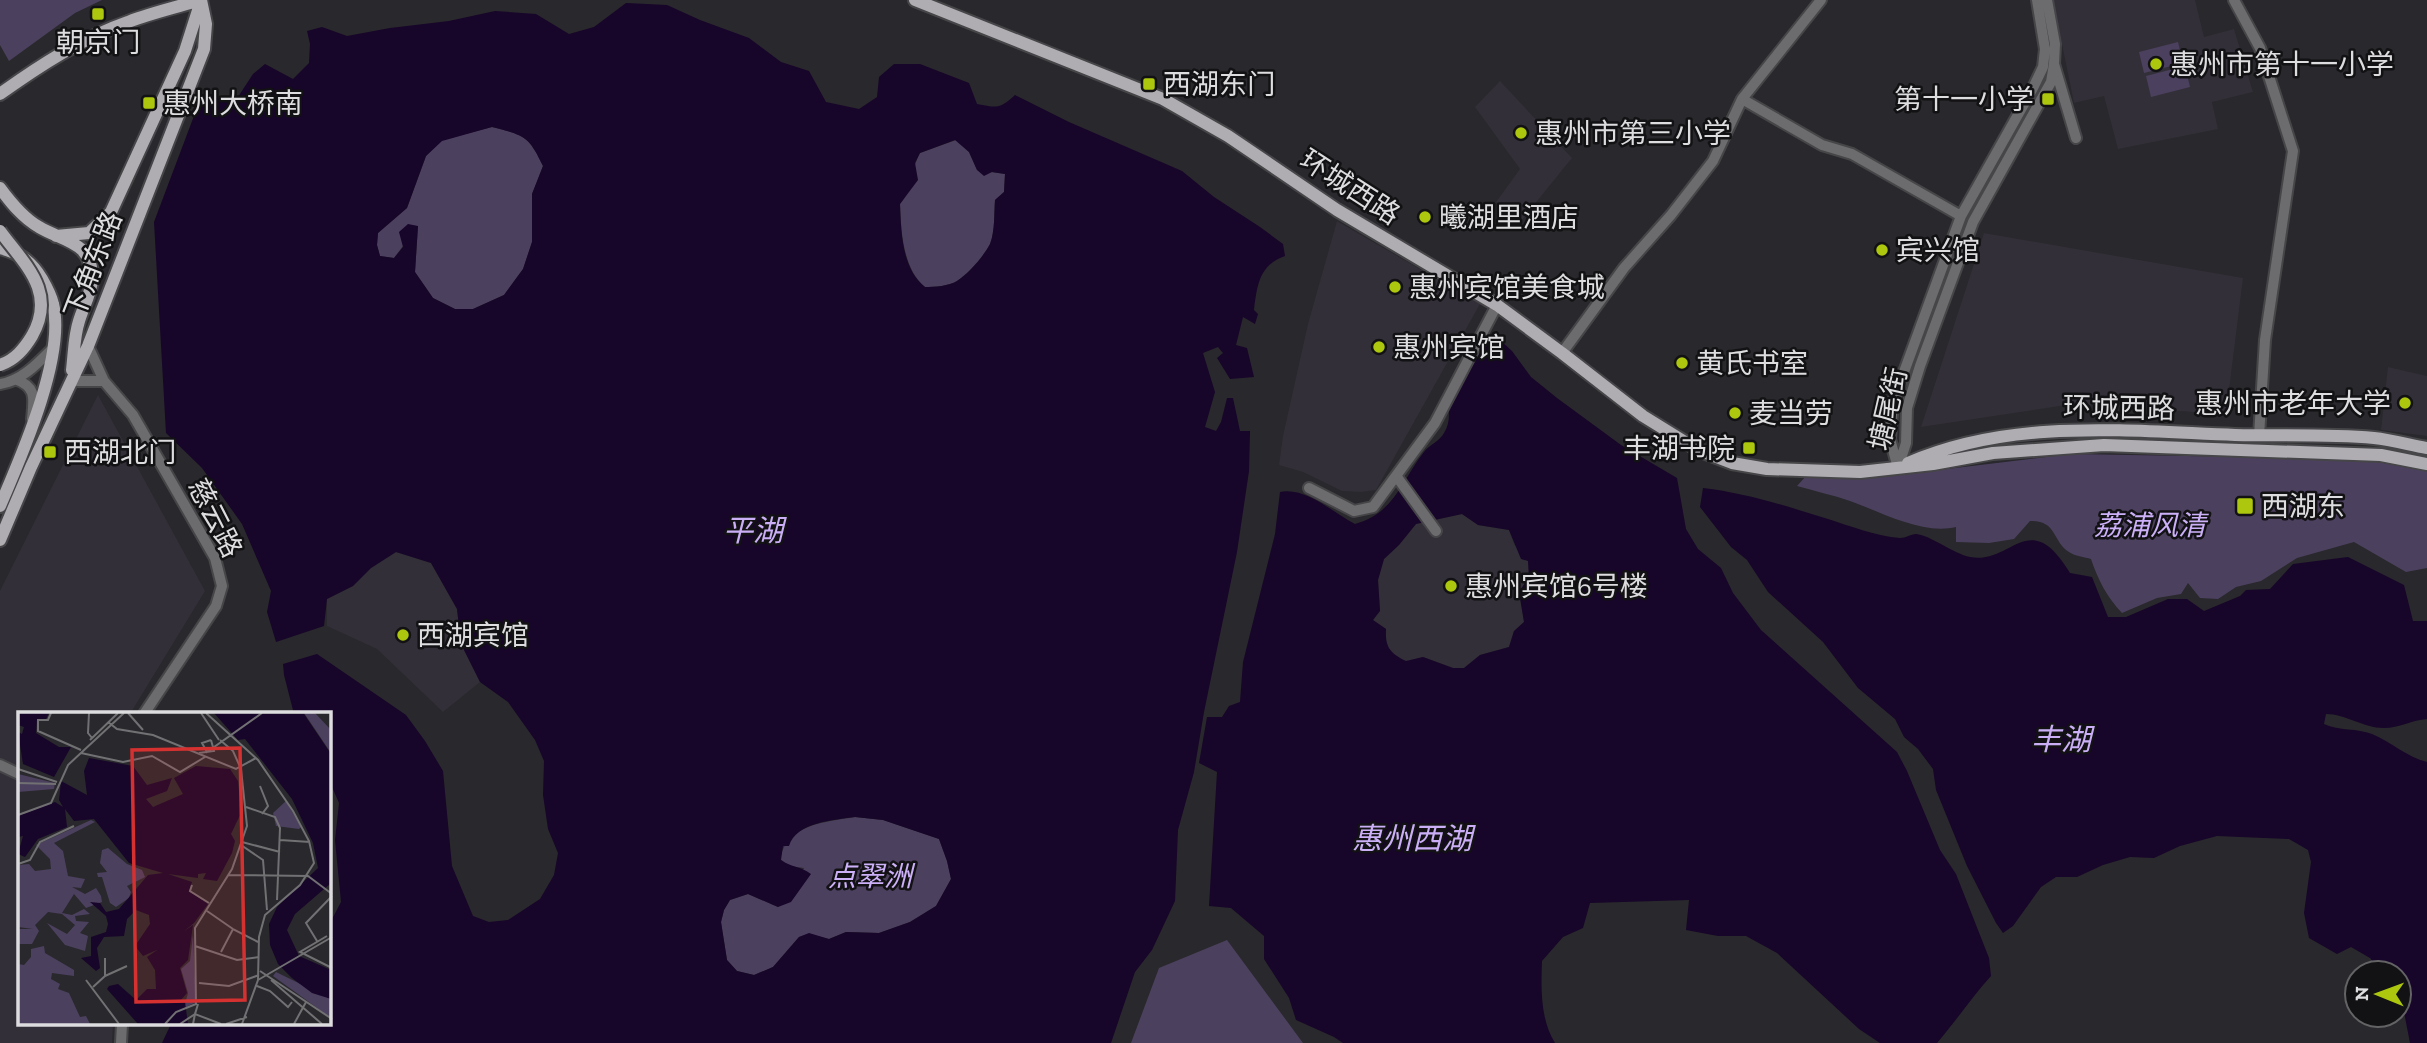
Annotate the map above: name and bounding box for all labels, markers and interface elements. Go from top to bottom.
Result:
marker: 朝京门 [90,6,106,22]
place label: 朝京门 [56,26,140,59]
place label: 惠州市第十一小学 [2170,48,2394,81]
marker: 惠州市第十一小学 [2148,56,2164,72]
place label: 西湖东门 [1163,68,1275,101]
marker: 西湖东门 [1141,76,1157,92]
place label: 第十一小学 [1894,83,2034,116]
place label: 惠州大桥南 [163,87,303,120]
marker: 第十一小学 [2040,91,2056,107]
marker: 惠州大桥南 [141,95,157,111]
place label: 惠州市第三小学 [1535,117,1731,150]
marker: 惠州市第三小学 [1513,125,1529,141]
street label: 环城西路 [1294,143,1406,231]
place label: 曦湖里酒店 [1439,201,1579,234]
street label: 下角东路 [58,207,128,323]
marker: 曦湖里酒店 [1417,209,1433,225]
place label: 宾兴馆 [1896,234,1980,267]
marker: 宾兴馆 [1874,242,1890,258]
place label: 惠州宾馆美食城 [1409,271,1605,304]
marker: 惠州宾馆美食城 [1387,279,1403,295]
place label: 惠州宾馆 [1393,331,1505,364]
marker: 惠州宾馆 [1371,339,1387,355]
place label: 黄氏书室 [1696,347,1808,380]
marker: 黄氏书室 [1674,355,1690,371]
street label: 塘尾街 [1862,364,1914,454]
place label: 惠州市老年大学 [2195,387,2391,420]
street label: 环城西路 [2063,391,2175,425]
marker: 惠州市老年大学 [2397,395,2413,411]
place label: 麦当劳 [1749,397,1833,430]
marker: 麦当劳 [1727,405,1743,421]
place label: 丰湖书院 [1623,432,1735,465]
place label: 西湖北门 [64,436,176,469]
marker: 丰湖书院 [1741,440,1757,456]
marker: 西湖北门 [42,444,58,460]
street label: 慈云路 [181,473,249,563]
place label: 西湖东 [2261,490,2345,523]
marker: 西湖东 [2235,496,2255,516]
park label: 荔浦风清 [2094,509,2209,542]
water label: 平湖 [723,513,787,549]
place label: 惠州宾馆6号楼 [1465,570,1648,603]
marker: 惠州宾馆6号楼 [1443,578,1459,594]
place label: 西湖宾馆 [417,619,529,652]
marker: 西湖宾馆 [395,627,411,643]
inset map [18,712,331,1026]
water label: 丰湖 [2031,722,2095,758]
water label: 惠州西湖 [1352,821,1476,857]
park label: 点翠洲 [828,860,916,893]
north arrow [2343,959,2413,1029]
text: N [2350,986,2373,1001]

